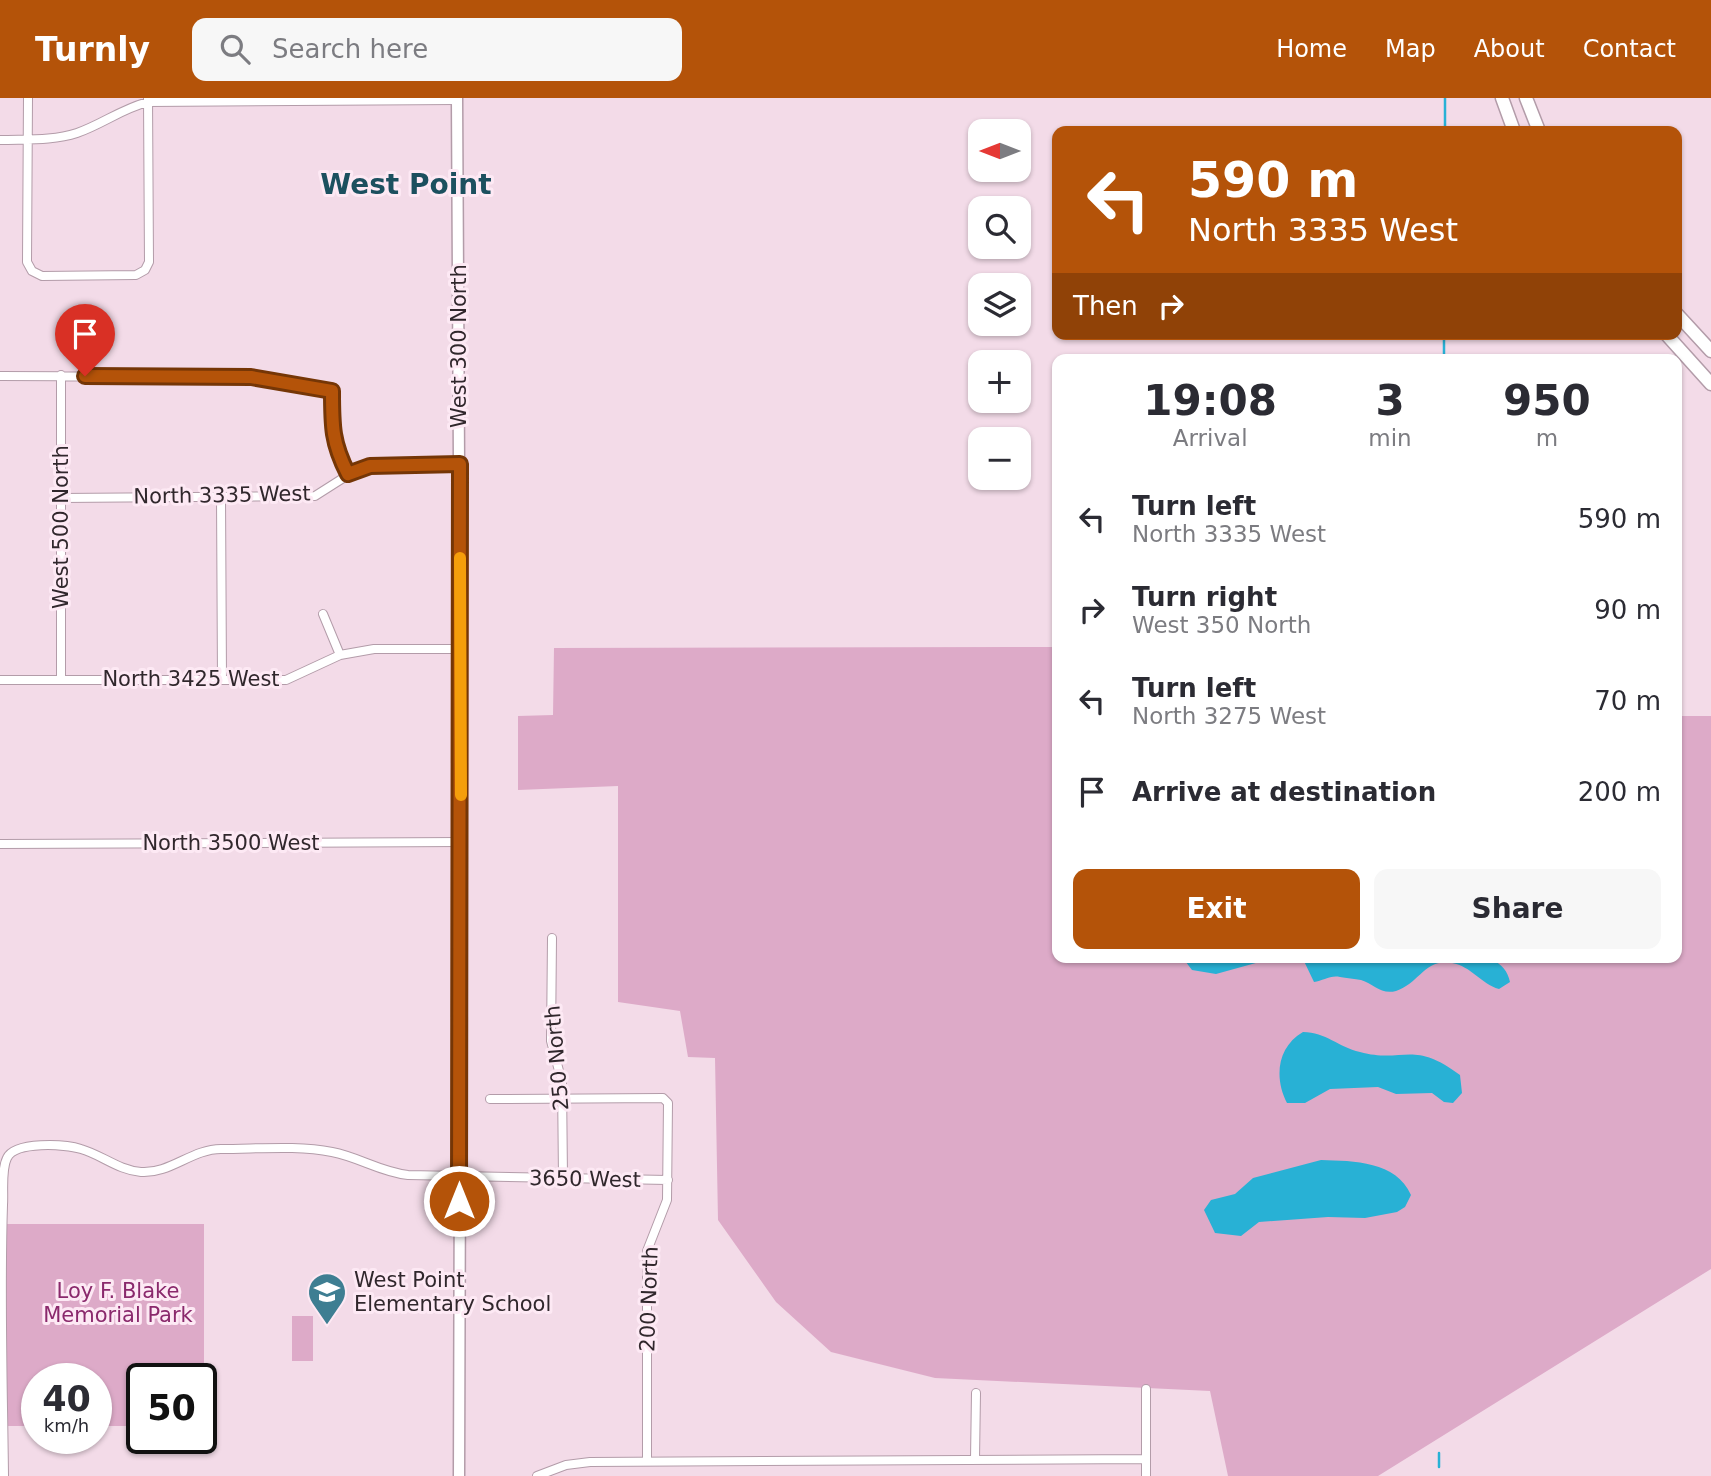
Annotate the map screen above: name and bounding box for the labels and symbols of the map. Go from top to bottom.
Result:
north arrow [968,119,1031,182]
district label: West Point [320,168,492,201]
street label: West 300 North [447,264,471,428]
pin [55,304,115,376]
street label: West 500 North [49,445,73,609]
street label: North 3335 West [133,481,311,509]
street label: North 3425 West [102,667,280,691]
street label: North 3500 West [142,831,320,855]
street label: 250 North [540,1004,574,1112]
position arrow [422,1164,496,1238]
street label: 3650 West [529,1166,641,1192]
street label: 200 North [635,1246,663,1352]
place label: West Point Elementary School [354,1268,551,1316]
school or university icon: West Point Elementary School [306,1271,348,1326]
park label: Loy F. Blake Memorial Park [43,1279,194,1327]
speed limit sign: 50 [126,1363,217,1454]

